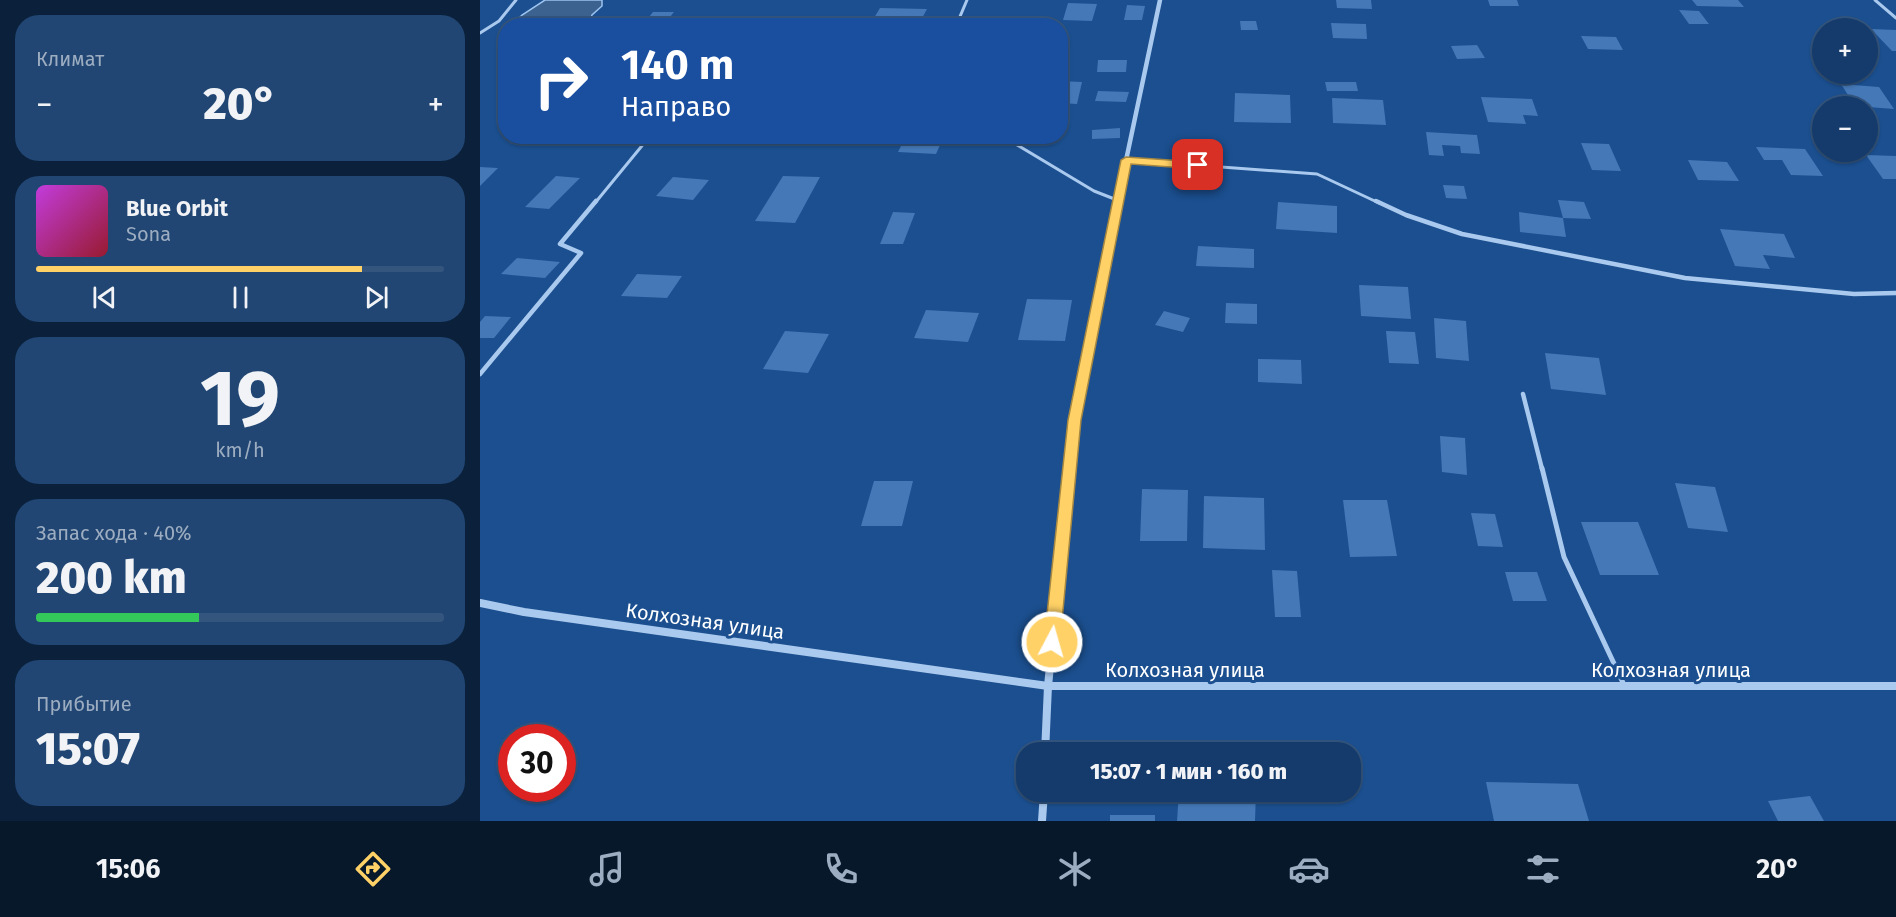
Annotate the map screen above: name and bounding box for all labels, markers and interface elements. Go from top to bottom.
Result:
map controls [1812,18,1878,162]
button: + [1812,18,1878,84]
text: 140 m [621,40,734,90]
icon: right [522,42,600,120]
text: Климат [36,47,104,71]
text: 20° [203,77,277,131]
text: − [36,85,53,125]
text: + [428,85,444,125]
text: Направо [621,91,731,123]
button: − [1812,96,1878,162]
pin [1172,139,1223,190]
icon: arrive [1181,148,1214,181]
text: Blue Orbit [126,195,228,222]
text: Sona [126,222,171,246]
icon: previous [88,281,121,314]
icon: pause [224,281,257,314]
icon: next [360,281,393,314]
text: 19 [200,352,280,446]
text: km/h [215,438,265,462]
text: Запас хода · 40% [36,521,192,545]
text: 200 km [36,551,186,605]
street label: Колхозная улица [624,598,786,644]
position arrow [1020,610,1084,674]
street label: Колхозная улица [1105,658,1265,682]
street label: Колхозная улица [1591,658,1751,682]
text: Прибытие [36,692,132,716]
text: 15:07 [36,722,140,776]
speed limit sign: 30 [498,724,576,802]
text: 15:07 · 1 мин · 160 m [1090,758,1287,785]
icon: directions [352,848,394,890]
icon: music [586,848,628,890]
icon: phone [820,848,862,890]
icon: climate [1054,848,1096,890]
icon: car [1288,848,1330,890]
icon: filters [1522,848,1564,890]
text: 15:06 [96,853,160,885]
text: 20° [1756,853,1800,885]

